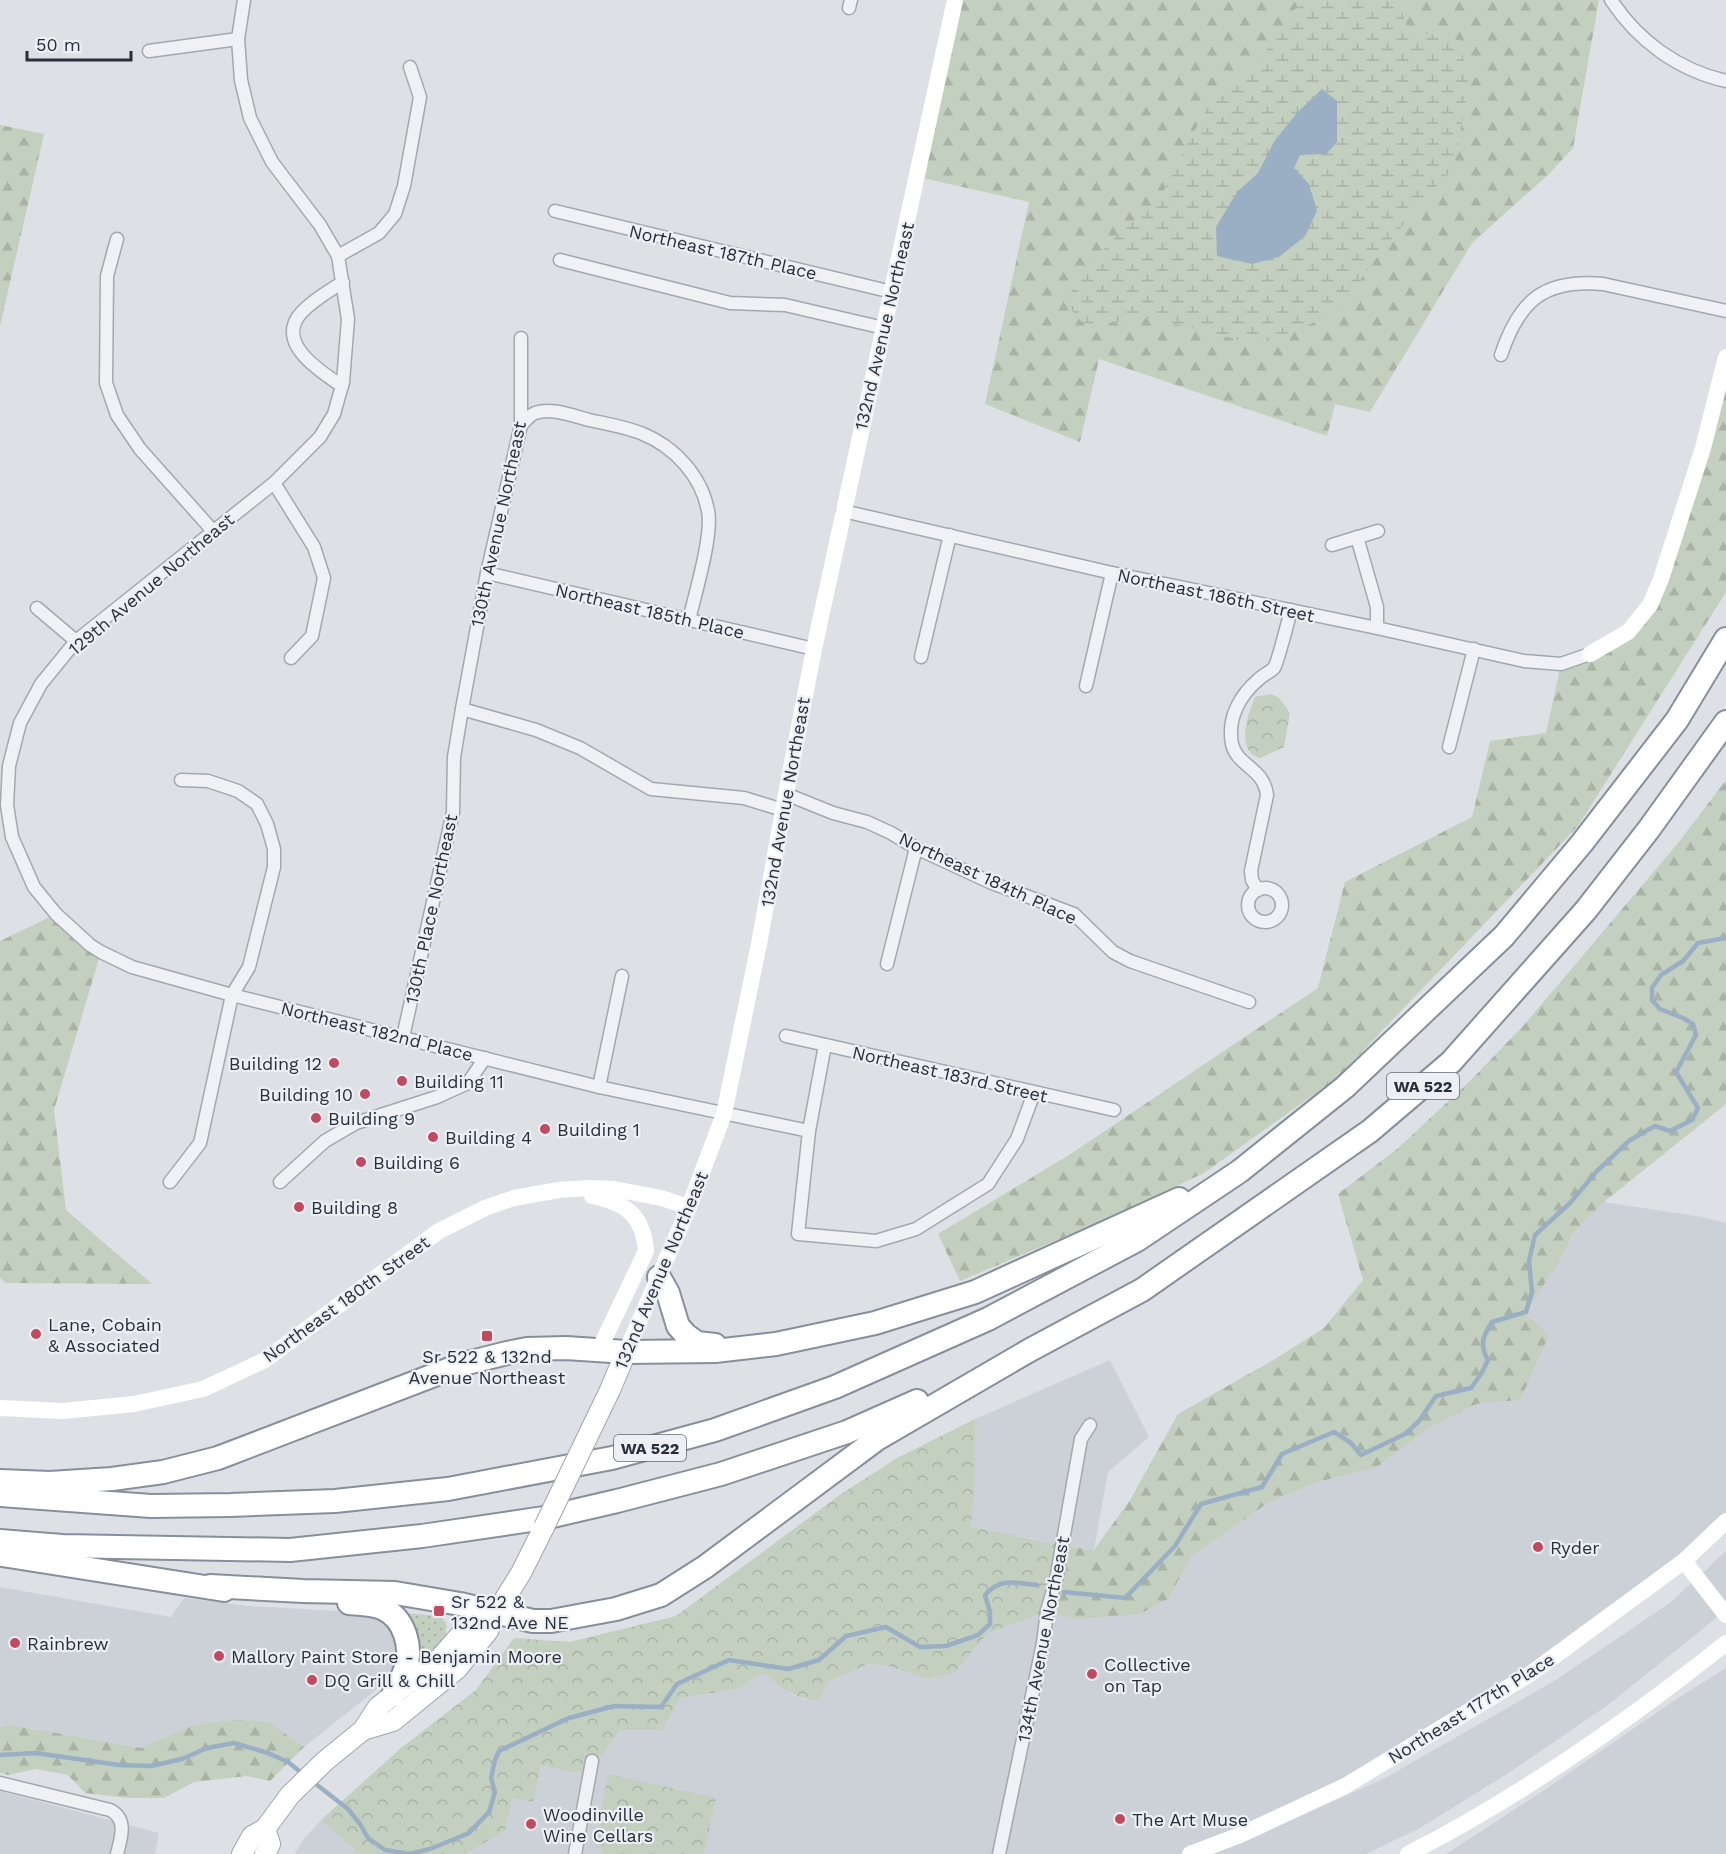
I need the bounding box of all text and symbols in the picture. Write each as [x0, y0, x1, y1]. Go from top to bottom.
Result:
scale bar [27, 24, 130, 62]
text: 50 m [36, 34, 81, 55]
street label: Northeast 187th Place [627, 220, 819, 284]
street label: 132nd Avenue Northeast [850, 220, 918, 432]
street label: 130th Avenue Northeast [466, 419, 530, 629]
street label: 129th Avenue Northeast [64, 508, 238, 659]
street label: Northeast 186th Street [1116, 564, 1317, 626]
street label: Northeast 185th Place [553, 579, 747, 643]
street label: 132nd Avenue Northeast [756, 695, 814, 909]
street label: 130th Place Northeast [401, 812, 462, 1006]
street label: Northeast 184th Place [896, 828, 1080, 928]
street label: Northeast 182nd Place [279, 997, 475, 1065]
street label: Northeast 183rd Street [850, 1041, 1050, 1107]
place label: Building 12 [229, 1053, 322, 1074]
marker: Building 12 [327, 1056, 341, 1070]
place label: Building 11 [414, 1071, 504, 1092]
road number: WA 522 [1387, 1073, 1459, 1099]
marker: Building 11 [395, 1074, 409, 1088]
place label: Building 10 [259, 1084, 353, 1105]
marker: Building 10 [358, 1087, 372, 1101]
place label: Building 9 [328, 1108, 415, 1129]
marker: Building 9 [309, 1111, 323, 1125]
place label: Building 1 [557, 1119, 640, 1140]
marker: Building 1 [538, 1122, 552, 1136]
place label: Building 4 [445, 1127, 532, 1148]
marker: Building 4 [426, 1130, 440, 1144]
place label: Building 6 [373, 1152, 460, 1173]
marker: Building 6 [354, 1155, 368, 1169]
street label: 132nd Avenue Northeast [610, 1168, 712, 1372]
place label: Building 8 [311, 1197, 398, 1218]
marker: Building 8 [292, 1200, 306, 1214]
street label: Northeast 180th Street [259, 1231, 434, 1367]
place label: Lane, Cobain & Associated [48, 1314, 162, 1356]
marker: Lane, Cobain & Associated [29, 1327, 43, 1341]
marker: Sr 522 & 132nd Avenue Northeast [480, 1329, 494, 1343]
place label: Sr 522 & 132nd Avenue Northeast [409, 1346, 566, 1388]
road number: WA 522 [614, 1435, 686, 1461]
street label: 134th Avenue Northeast [1013, 1534, 1073, 1744]
place label: Ryder [1550, 1537, 1600, 1558]
marker: Ryder [1531, 1540, 1545, 1554]
place label: Sr 522 & 132nd Ave NE [451, 1591, 569, 1633]
marker: Sr 522 & 132nd Ave NE [432, 1604, 446, 1618]
place label: Rainbrew [27, 1633, 109, 1654]
marker: Rainbrew [8, 1636, 22, 1650]
place label: Mallory Paint Store - Benjamin Moore [231, 1646, 562, 1667]
street label: Northeast 177th Place [1384, 1648, 1558, 1768]
marker: Mallory Paint Store - Benjamin Moore [212, 1649, 226, 1663]
place label: Collective on Tap [1104, 1654, 1191, 1696]
marker: Collective on Tap [1085, 1667, 1099, 1681]
place label: DQ Grill & Chill [324, 1670, 455, 1691]
marker: DQ Grill & Chill [305, 1673, 319, 1687]
place label: Woodinville Wine Cellars [543, 1804, 653, 1846]
place label: The Art Muse [1132, 1809, 1248, 1830]
marker: The Art Muse [1113, 1812, 1127, 1826]
marker: Woodinville Wine Cellars [524, 1817, 538, 1831]

